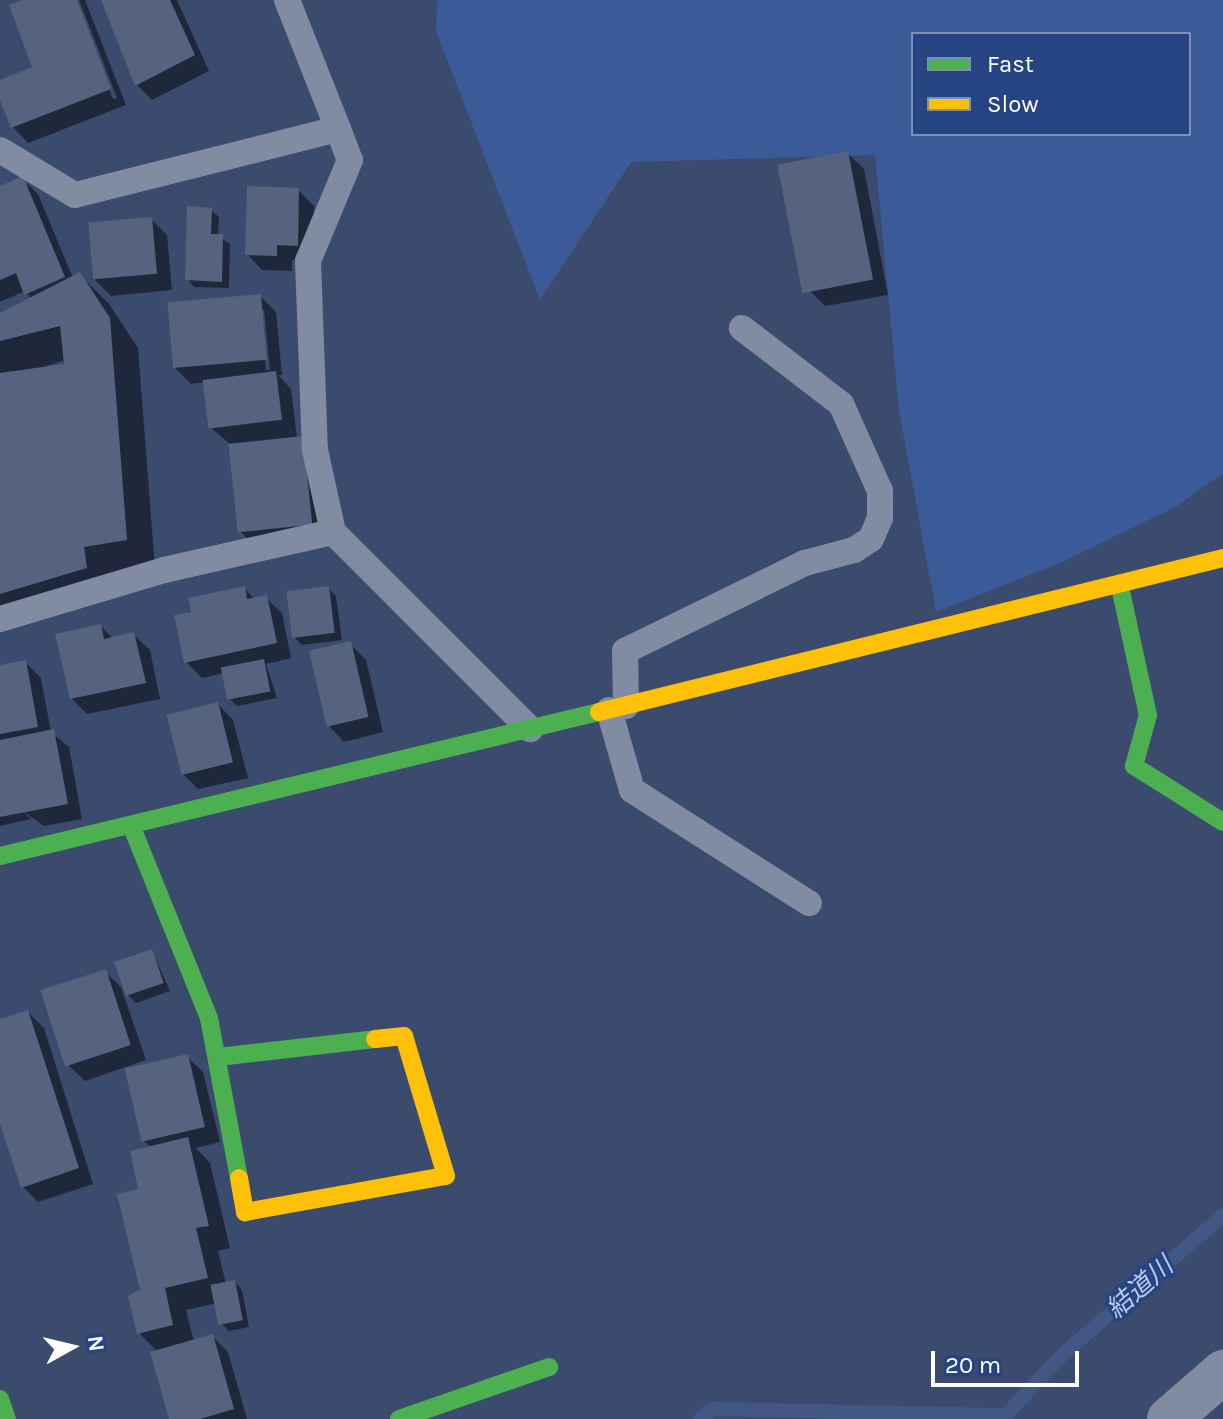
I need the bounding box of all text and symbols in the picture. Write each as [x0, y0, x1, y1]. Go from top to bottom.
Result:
legend [911, 32, 1191, 136]
text: Fast [987, 50, 1034, 78]
text: Slow [987, 90, 1039, 118]
water label: 結道川 [1100, 1251, 1180, 1325]
north arrow [32, 1307, 112, 1387]
text: N [82, 1334, 110, 1353]
scale bar [935, 1335, 1083, 1385]
text: 20 m [945, 1351, 1001, 1379]

